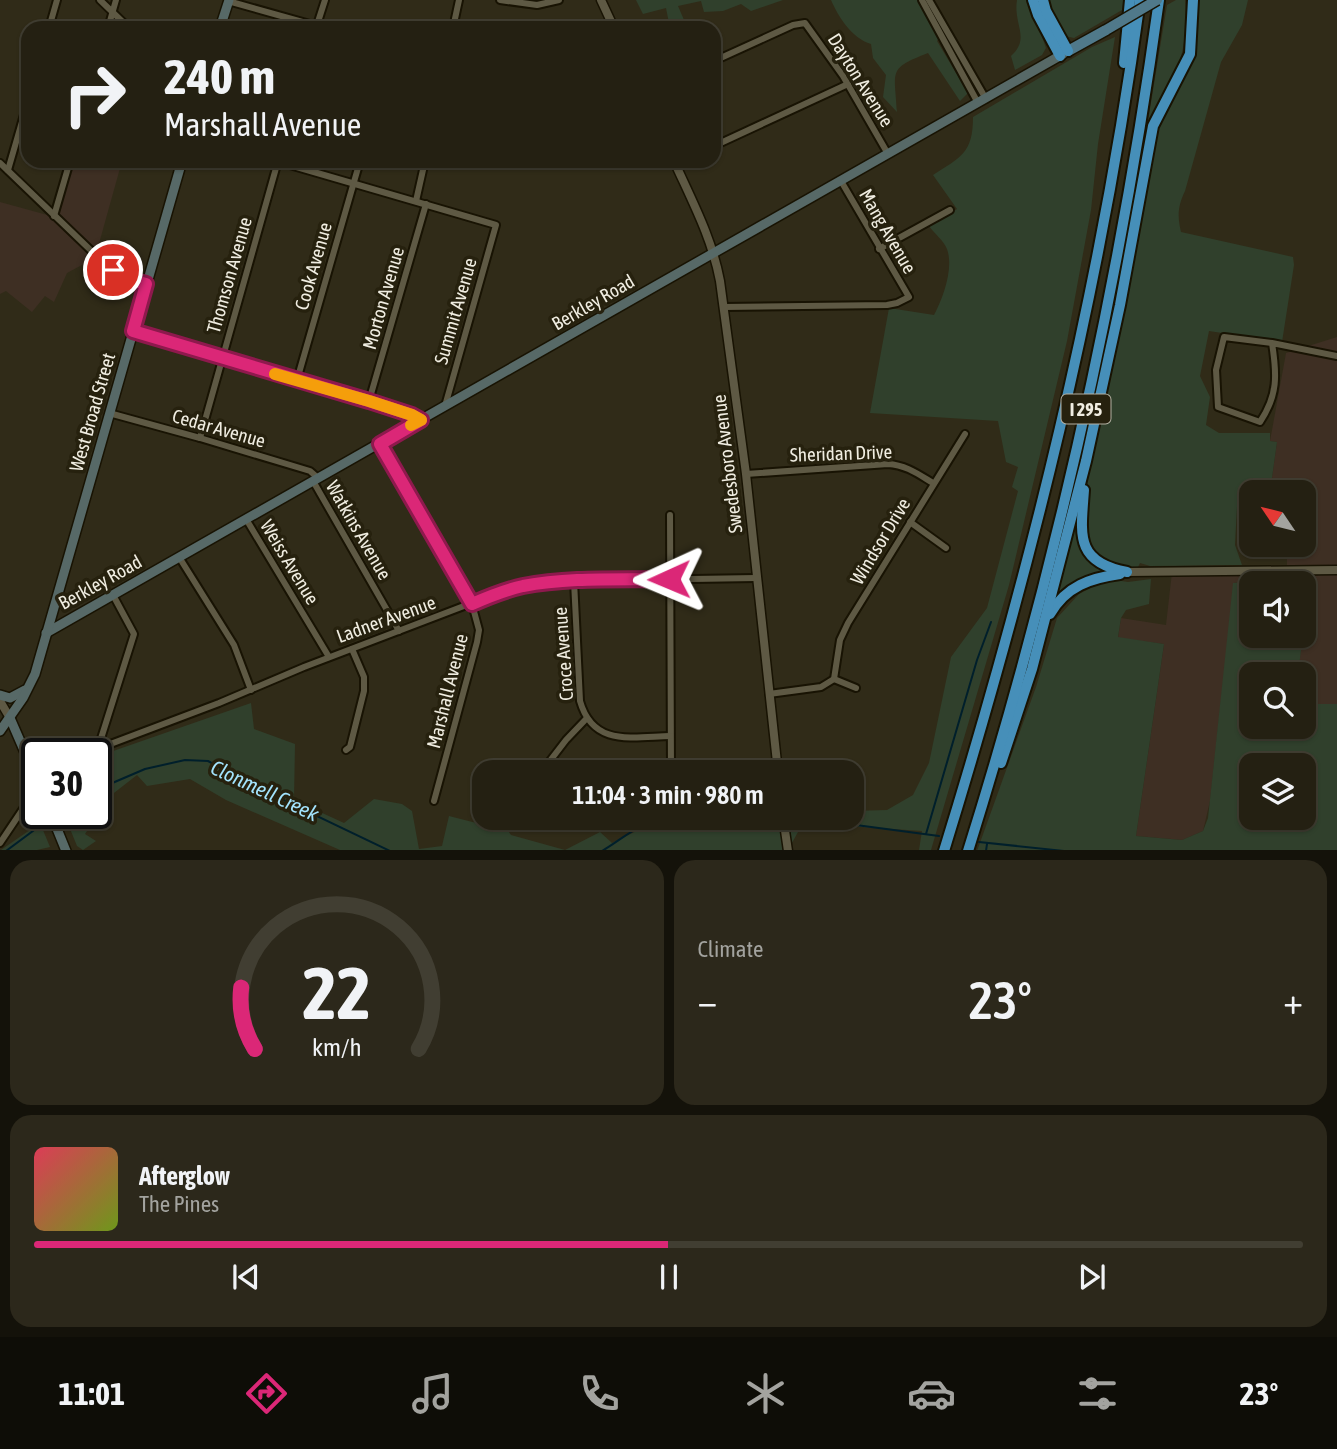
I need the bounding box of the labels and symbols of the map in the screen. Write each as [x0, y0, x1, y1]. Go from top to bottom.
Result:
street label: Dayton Avenue [824, 29, 898, 131]
street label: Mang Avenue [855, 185, 921, 277]
street label: Thomson Avenue [202, 214, 256, 336]
street label: Cook Avenue [290, 220, 336, 312]
pin [83, 240, 143, 300]
street label: Morton Avenue [358, 244, 408, 352]
street label: Summit Avenue [429, 255, 481, 367]
street label: Berkley Road [548, 270, 638, 334]
street label: West Broad Street [65, 350, 119, 474]
street label: Swedesboro Avenue [708, 393, 746, 535]
road number: I 295 [1062, 394, 1110, 424]
street label: Cedar Avenue [170, 404, 268, 452]
street label: Sheridan Drive [789, 440, 893, 466]
street label: Watkins Avenue [322, 477, 396, 583]
north arrow [1239, 480, 1316, 556]
street label: Windsor Drive [846, 494, 914, 588]
street label: Weiss Avenue [256, 516, 324, 608]
position arrow [632, 542, 706, 616]
street label: Berkley Road [55, 550, 145, 614]
street label: Ladner Avenue [333, 591, 439, 647]
street label: Croce Avenue [549, 606, 577, 702]
street label: Marshall Avenue [422, 631, 472, 751]
speed limit sign: 30 [21, 738, 112, 829]
water label: Clonmell Creek [207, 755, 323, 826]

